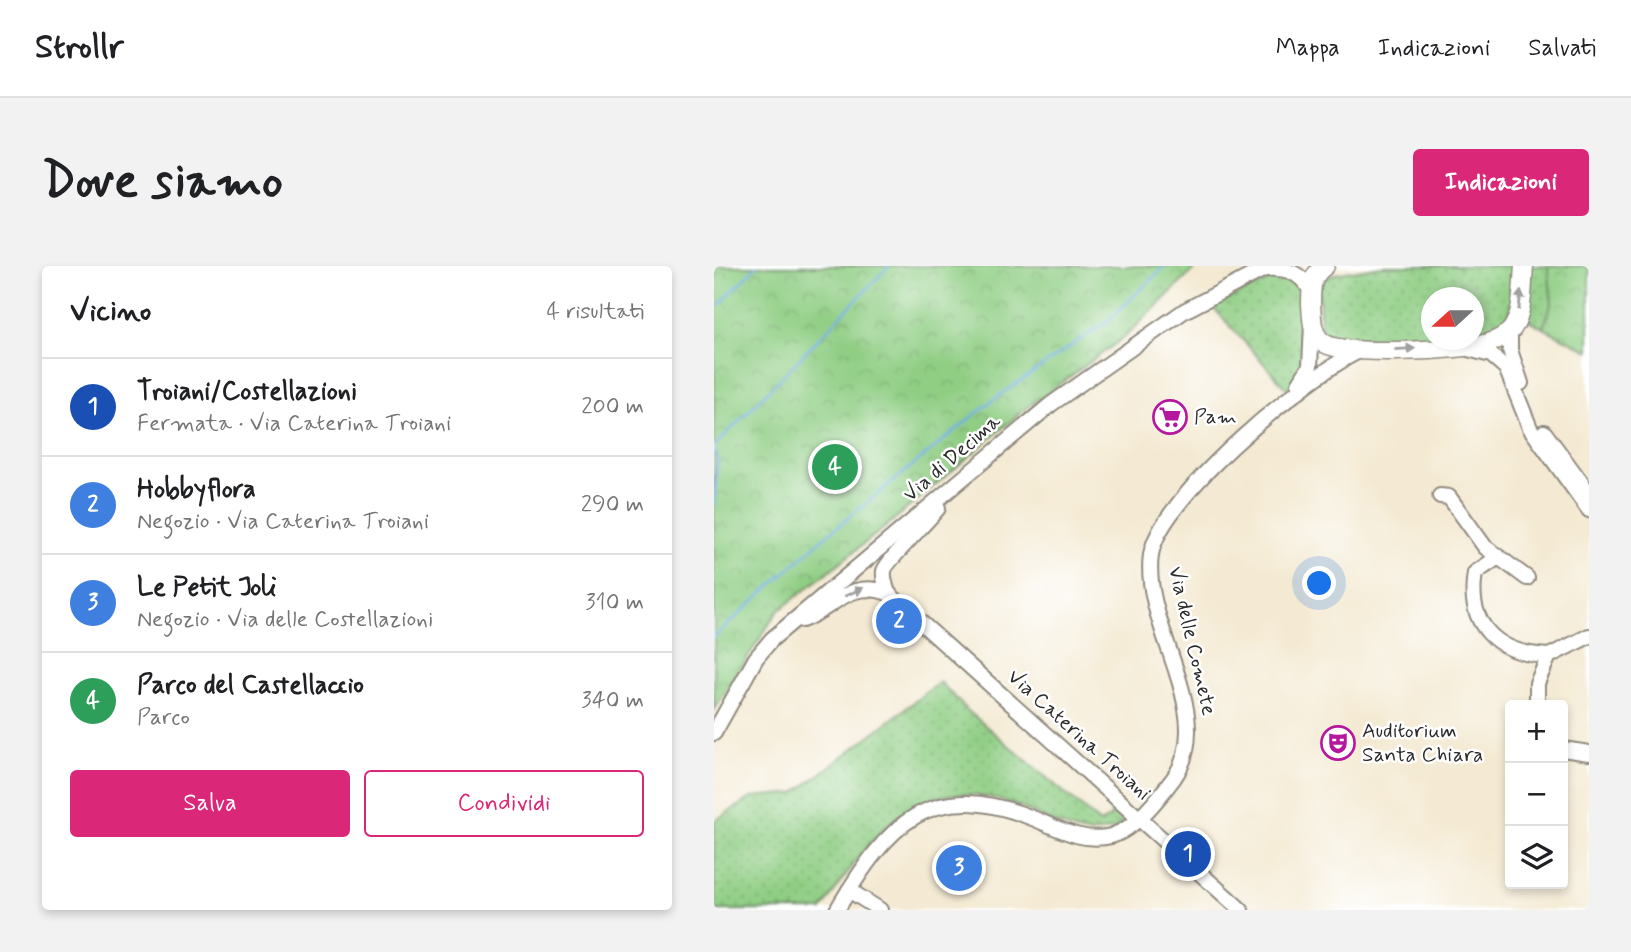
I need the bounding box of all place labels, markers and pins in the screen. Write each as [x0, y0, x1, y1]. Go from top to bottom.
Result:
supermarket icon: Pam [1151, 398, 1189, 436]
place label: Pam [1194, 403, 1237, 431]
pin: 4 [812, 441, 858, 493]
pin: 2 [876, 595, 922, 647]
place label: Auditorium Santa Chiara [1362, 717, 1483, 769]
theatre icon: Auditorium Santa Chiara [1319, 724, 1357, 762]
pin: 1 [1165, 828, 1211, 880]
pin: 3 [936, 842, 982, 894]

